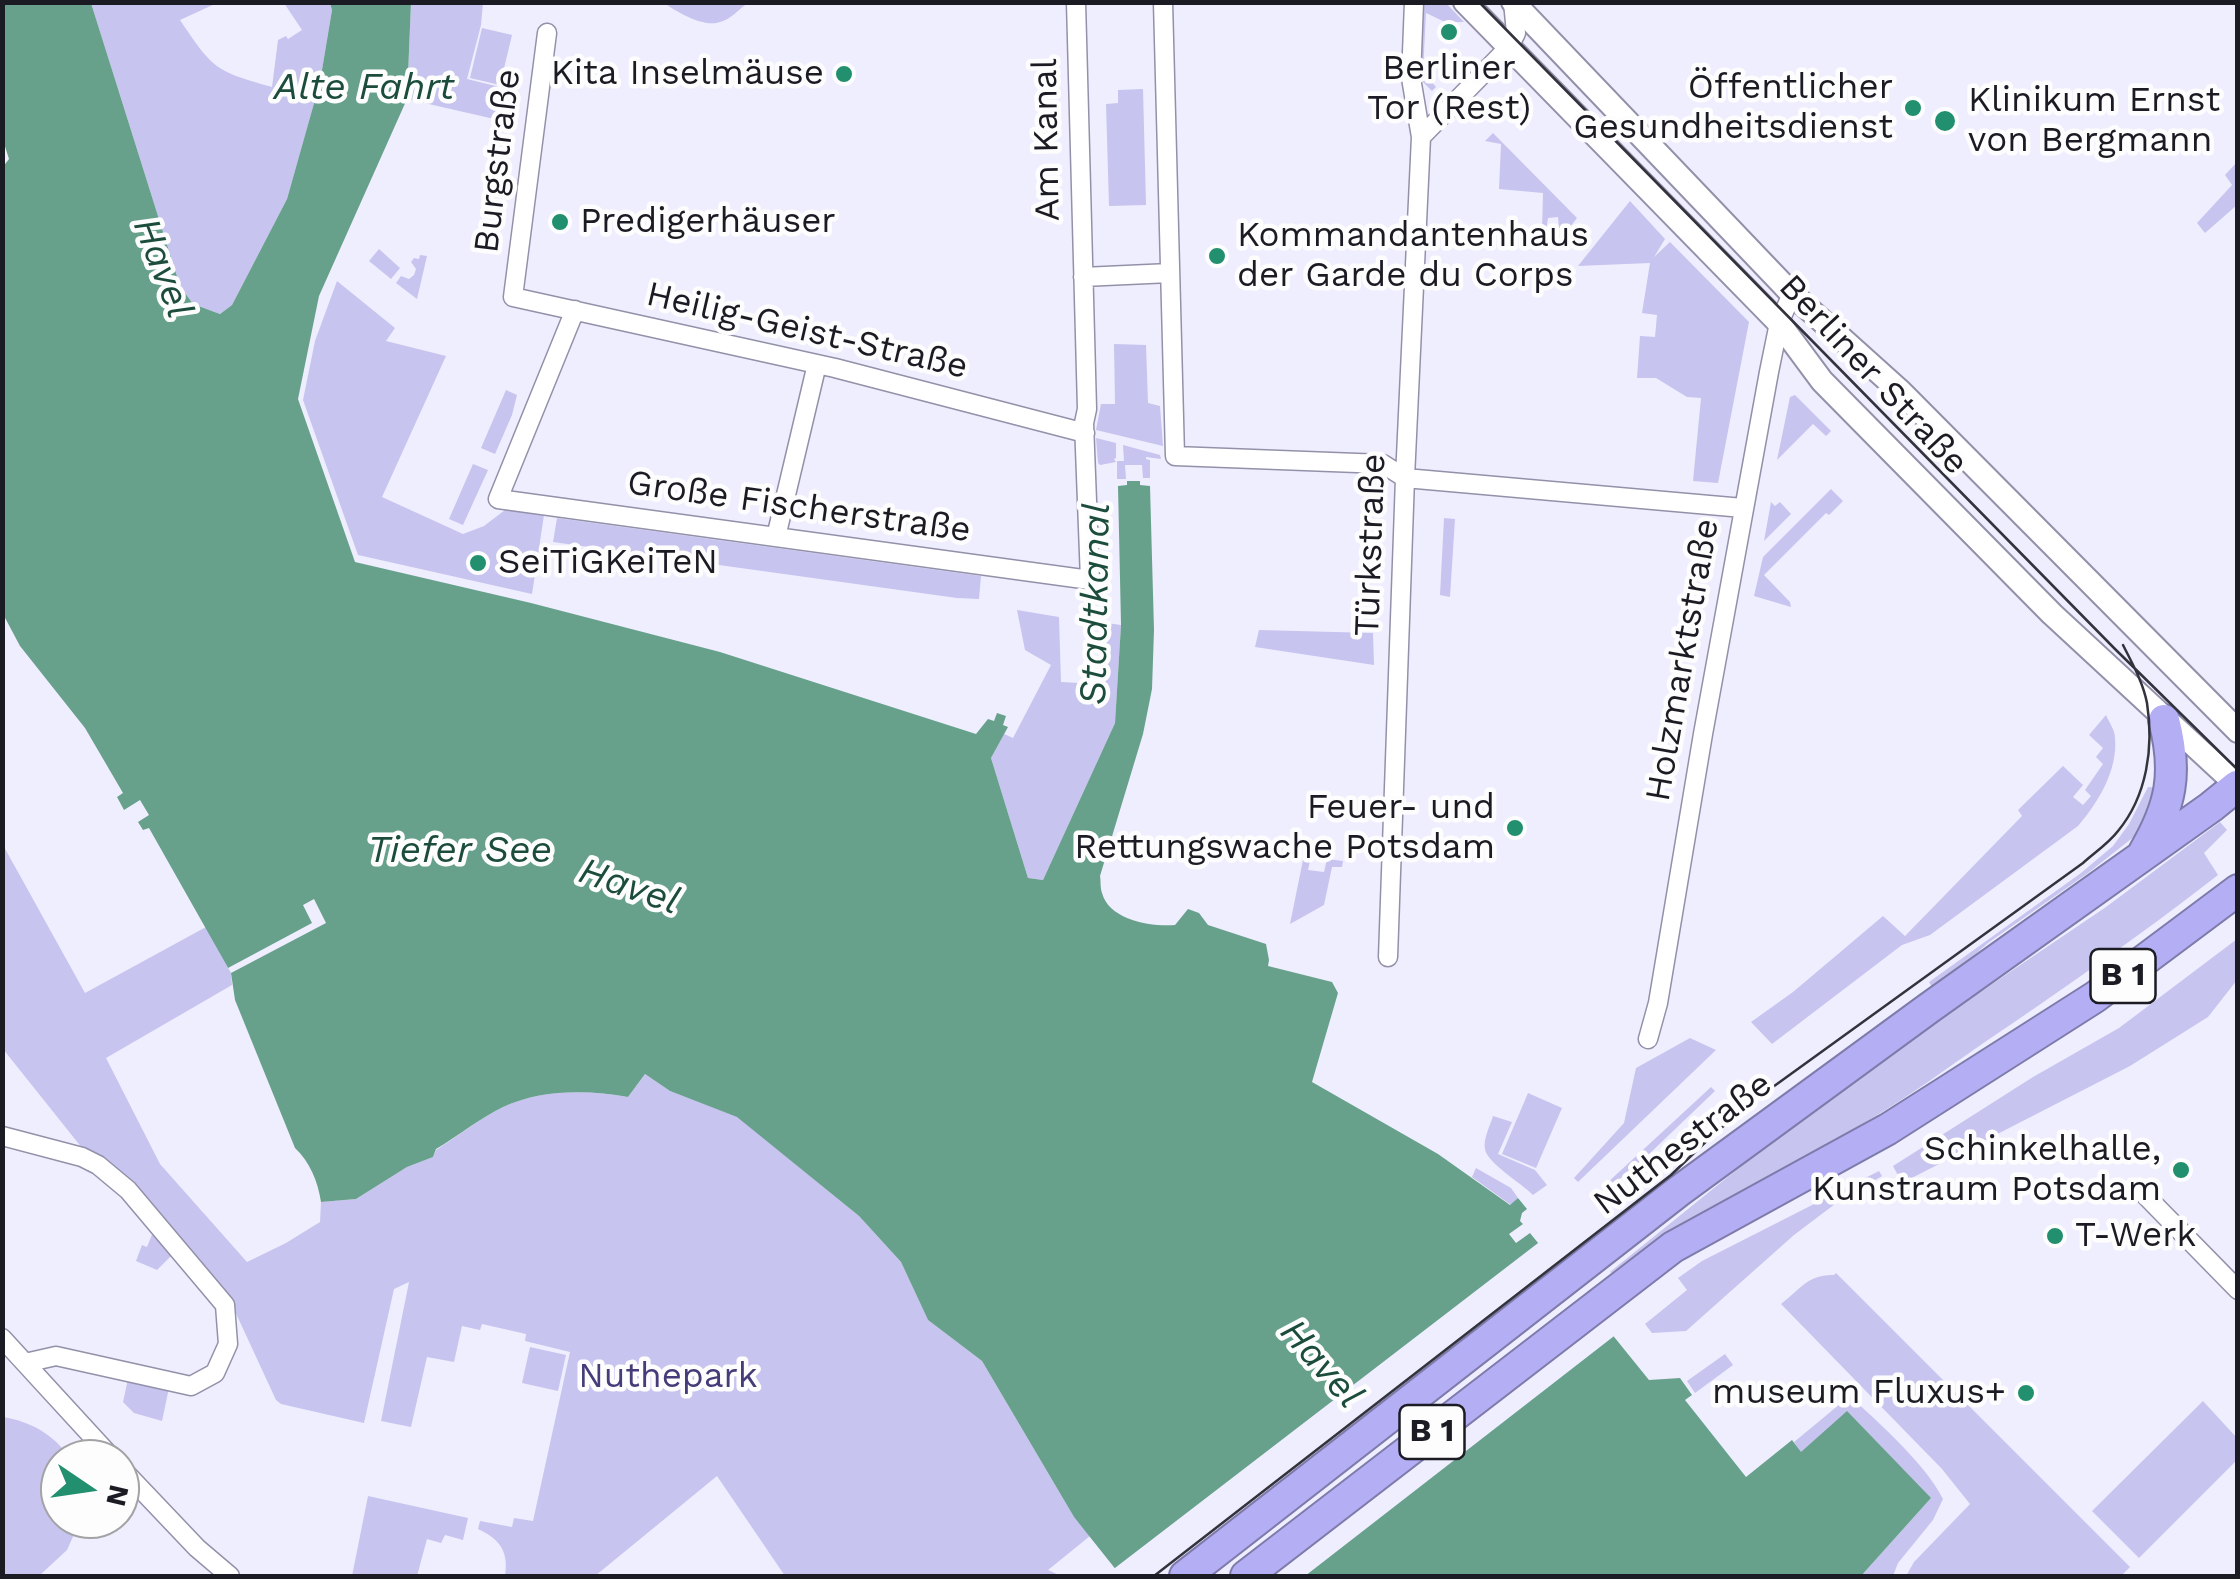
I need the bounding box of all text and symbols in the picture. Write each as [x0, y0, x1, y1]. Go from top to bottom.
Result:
marker: Berliner Tor (Rest) [1438, 21, 1460, 43]
place label: Berliner Tor (Rest) [1367, 48, 1531, 130]
place label: Kita Inselmäuse [551, 53, 824, 95]
street label: Am Kanal [1025, 58, 1069, 222]
marker: Kita Inselmäuse [833, 63, 855, 85]
water label: Alte Fahrt [274, 65, 454, 111]
street label: Burgstraße [466, 67, 530, 255]
place label: Öffentlicher Gesundheitsdienst [1573, 67, 1893, 149]
place label: Klinikum Ernst von Bergmann [1968, 80, 2220, 162]
marker: Öffentlicher Gesundheitsdienst [1902, 97, 1924, 119]
marker: Klinikum Ernst von Bergmann [1932, 108, 1958, 134]
place label: Predigerhäuser [580, 201, 836, 243]
marker: Predigerhäuser [549, 211, 571, 233]
water label: Havel [122, 212, 202, 324]
place label: Kommandantenhaus der Garde du Corps [1237, 215, 1589, 297]
marker: Kommandantenhaus der Garde du Corps [1206, 245, 1228, 267]
street label: Berliner Straße [1770, 266, 1976, 484]
street label: Heilig-Geist-Straße [642, 274, 972, 388]
street label: Türkstraße [1347, 453, 1395, 637]
street label: Große Fischerstraße [625, 462, 973, 552]
water label: Stadtkanal [1071, 502, 1121, 706]
street label: Holzmarktstraße [1637, 515, 1729, 805]
place label: SeiTiGKeiTeN [498, 542, 718, 584]
marker: SeiTiGKeiTeN [467, 552, 489, 574]
place label: Feuer- und Rettungswache Potsdam [1074, 787, 1495, 869]
marker: Feuer- und Rettungswache Potsdam [1504, 817, 1526, 839]
water label: Tiefer See [368, 828, 552, 874]
water label: Havel [573, 849, 685, 925]
road number: B 1 [2090, 949, 2156, 1003]
street label: Nuthestraße [1586, 1063, 1780, 1225]
place label: Schinkelhalle, Kunstraum Potsdam [1812, 1129, 2161, 1211]
marker: Schinkelhalle, Kunstraum Potsdam [2170, 1159, 2192, 1181]
place label: T-Werk [2075, 1215, 2196, 1257]
marker: T-Werk [2044, 1225, 2066, 1247]
water label: Havel [1270, 1310, 1372, 1418]
park label: Nuthepark [578, 1356, 758, 1398]
place label: museum Fluxus+ [1712, 1372, 2006, 1414]
marker: museum Fluxus+ [2015, 1382, 2037, 1404]
road number: B 1 [1400, 1405, 1464, 1459]
north arrow [40, 1439, 140, 1539]
text: N [99, 1482, 136, 1509]

